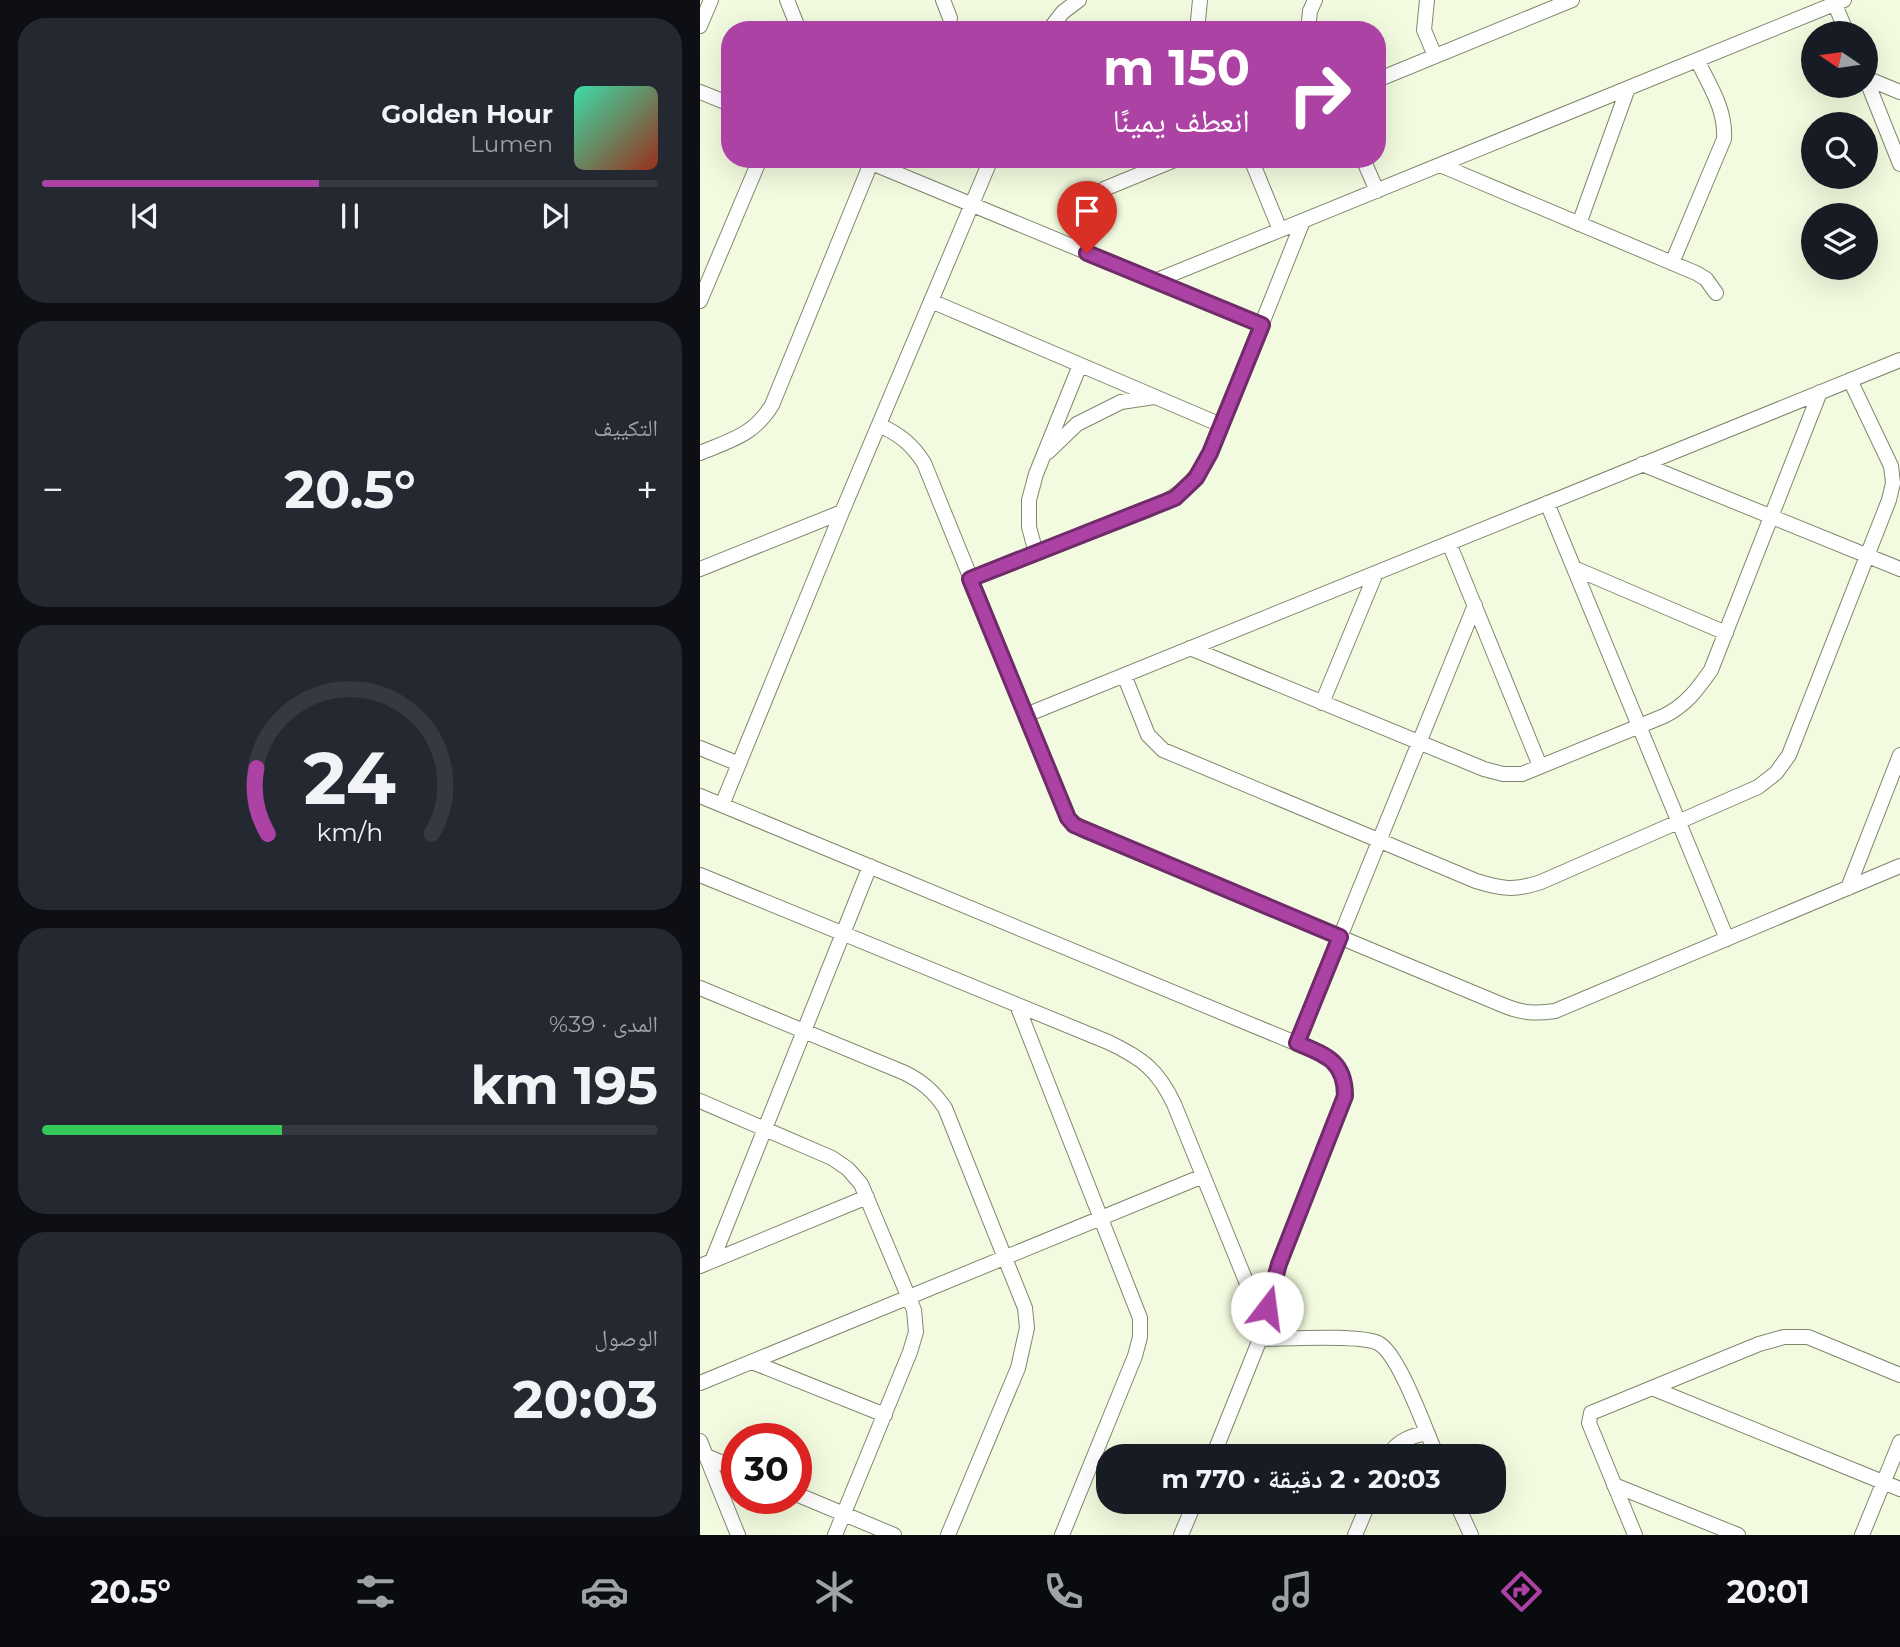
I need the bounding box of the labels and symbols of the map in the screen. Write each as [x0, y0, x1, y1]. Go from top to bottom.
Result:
north arrow [1801, 21, 1878, 98]
pin [1057, 181, 1117, 253]
position arrow [1230, 1271, 1304, 1345]
speed limit sign: 30 [721, 1423, 812, 1514]

